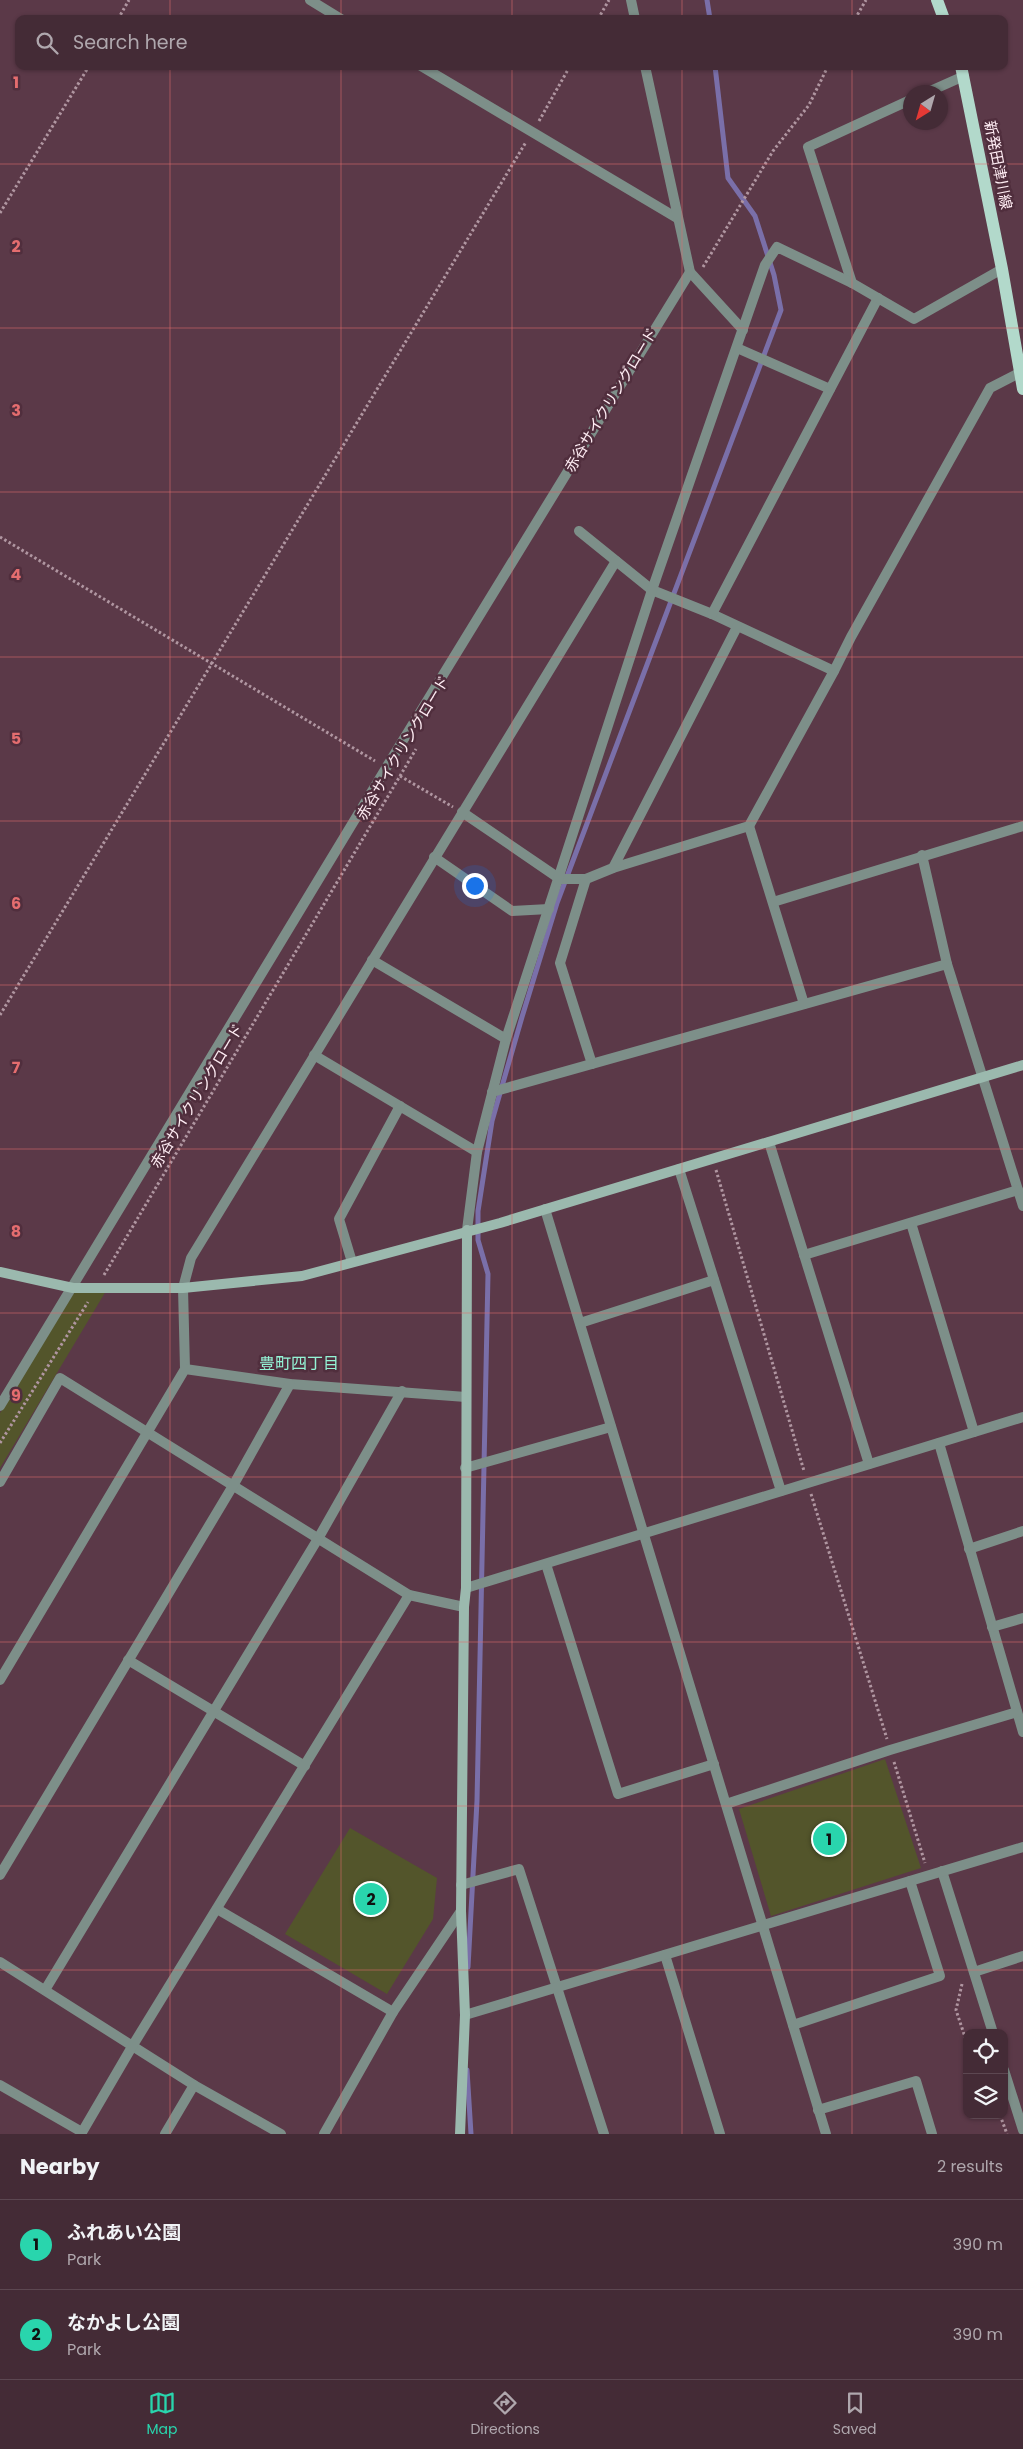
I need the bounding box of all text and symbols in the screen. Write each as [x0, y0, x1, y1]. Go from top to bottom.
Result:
search box [15, 15, 1008, 70]
icon: search [33, 29, 61, 57]
text: Search here [73, 29, 187, 56]
text: 1 [13, 71, 19, 94]
north arrow [903, 85, 948, 130]
street label: 新発田津川線 [980, 119, 1017, 211]
text: 2 [11, 235, 21, 258]
street label: 赤谷サイクリングロード [559, 324, 662, 476]
text: 3 [11, 399, 21, 422]
text: 4 [11, 563, 22, 586]
street label: 赤谷サイクリングロード [351, 672, 454, 824]
text: 5 [11, 727, 21, 750]
your location [462, 873, 488, 899]
text: 6 [11, 892, 21, 915]
street label: 赤谷サイクリングロード [145, 1020, 248, 1172]
text: 7 [12, 1056, 21, 1079]
text: 8 [11, 1220, 21, 1243]
district label: 豊町四丁目 [259, 1352, 339, 1375]
text: 9 [11, 1384, 21, 1407]
pin: 1 [813, 1820, 845, 1858]
pin: 2 [355, 1880, 387, 1918]
map controls [963, 2029, 1008, 2119]
button: locate [963, 2029, 1008, 2074]
button: layers [963, 2074, 1008, 2119]
text: Nearby [20, 2152, 100, 2181]
text: 2 results [937, 2155, 1003, 2178]
text: ふれあい公園 [67, 2219, 181, 2246]
text: 1 [33, 2233, 39, 2256]
text: 390 m [953, 2233, 1003, 2256]
text: Park [67, 2248, 101, 2271]
text: なかよし公園 [67, 2309, 180, 2336]
text: 2 [31, 2323, 41, 2346]
text: 390 m [953, 2323, 1003, 2346]
text: Park [67, 2338, 101, 2361]
tab: Map [146, 2389, 177, 2440]
tab: Directions [470, 2389, 540, 2440]
tab: Saved [833, 2389, 877, 2440]

